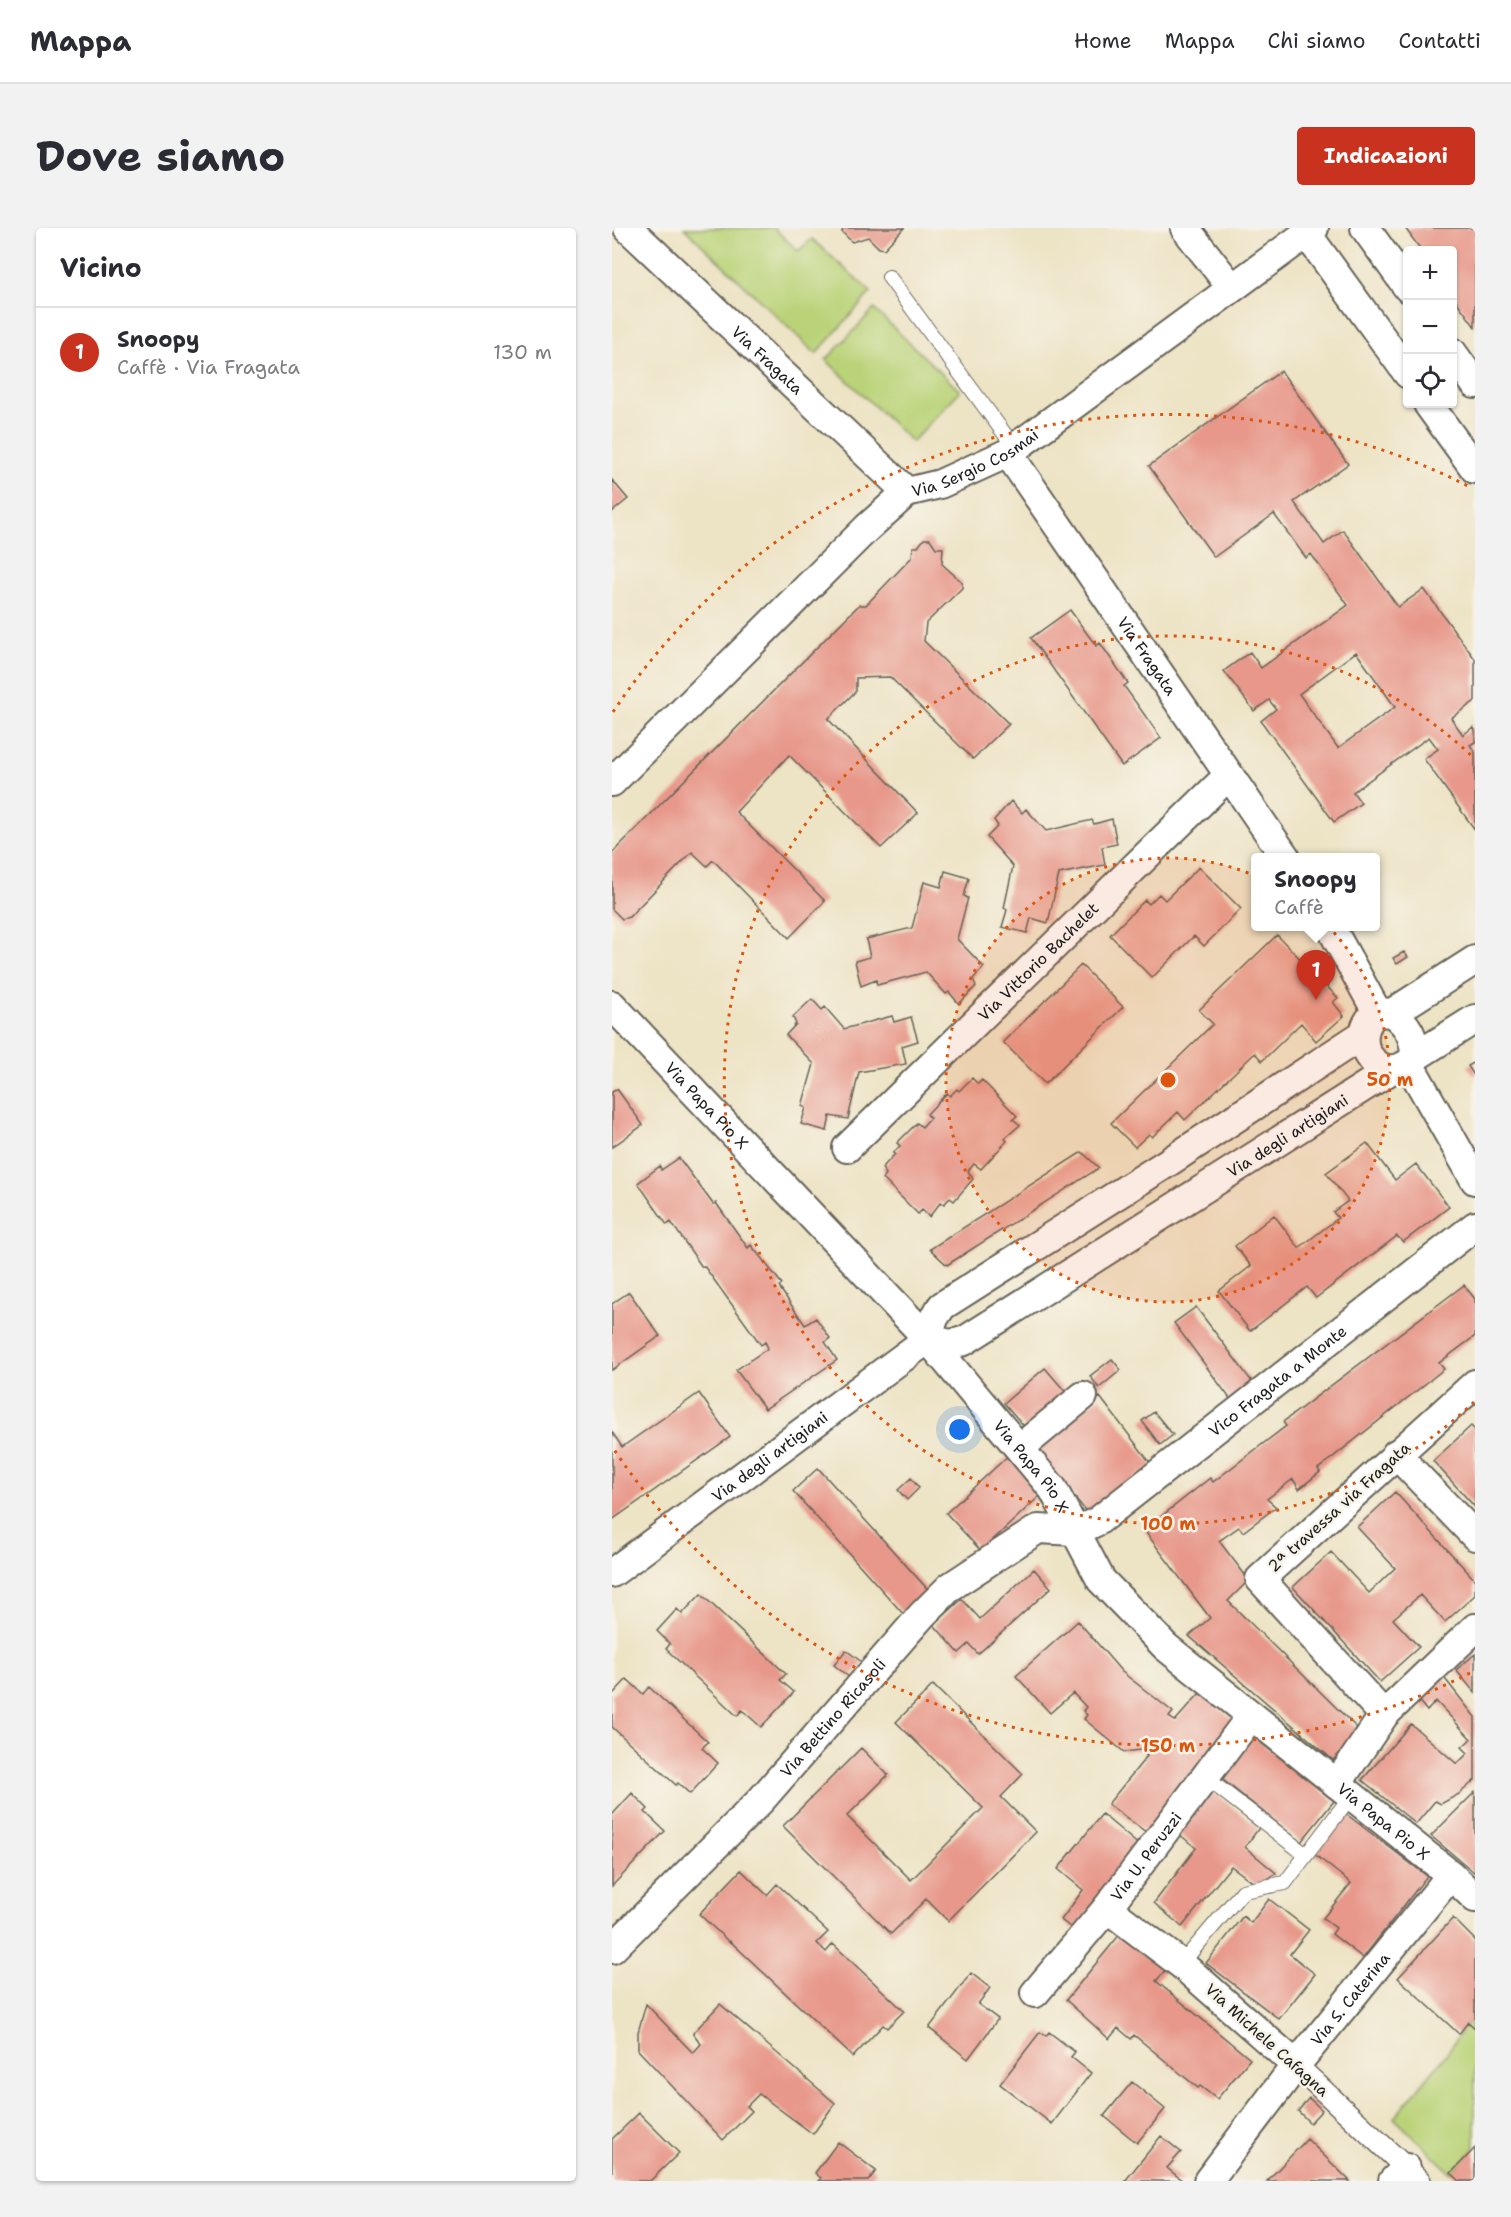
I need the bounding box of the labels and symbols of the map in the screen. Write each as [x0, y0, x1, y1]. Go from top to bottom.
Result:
street label: Via Fragata [727, 321, 808, 399]
street label: Via Sergio Cosmai [909, 424, 1042, 501]
street label: Via Fragata [1113, 612, 1182, 699]
street label: Via Vittorio Bachelet [973, 898, 1103, 1025]
pin: 1 [1296, 950, 1336, 1000]
street label: Via Papa Pio X [661, 1057, 753, 1153]
text: 50 m [1367, 1068, 1414, 1092]
centre of rings [1158, 1070, 1178, 1090]
street label: Via degli artigiani [1223, 1089, 1352, 1182]
street label: Vico Fragata a Monte [1204, 1320, 1351, 1441]
street label: Via degli artigiani [707, 1406, 832, 1506]
your location [945, 1415, 974, 1444]
street label: Via Papa Pio X [989, 1415, 1074, 1516]
street label: 2ª travessa via Fragata [1263, 1437, 1415, 1577]
text: 100 m [1140, 1512, 1196, 1536]
street label: Via Bettino Ricasoli [775, 1654, 890, 1781]
text: 150 m [1141, 1734, 1196, 1758]
street label: Via Papa Pio X [1333, 1778, 1434, 1864]
street label: Via U. Peruzzi [1105, 1808, 1186, 1905]
street label: Via S. Caterina [1306, 1948, 1394, 2050]
street label: Via Michele Cafagna [1201, 1979, 1333, 2101]

